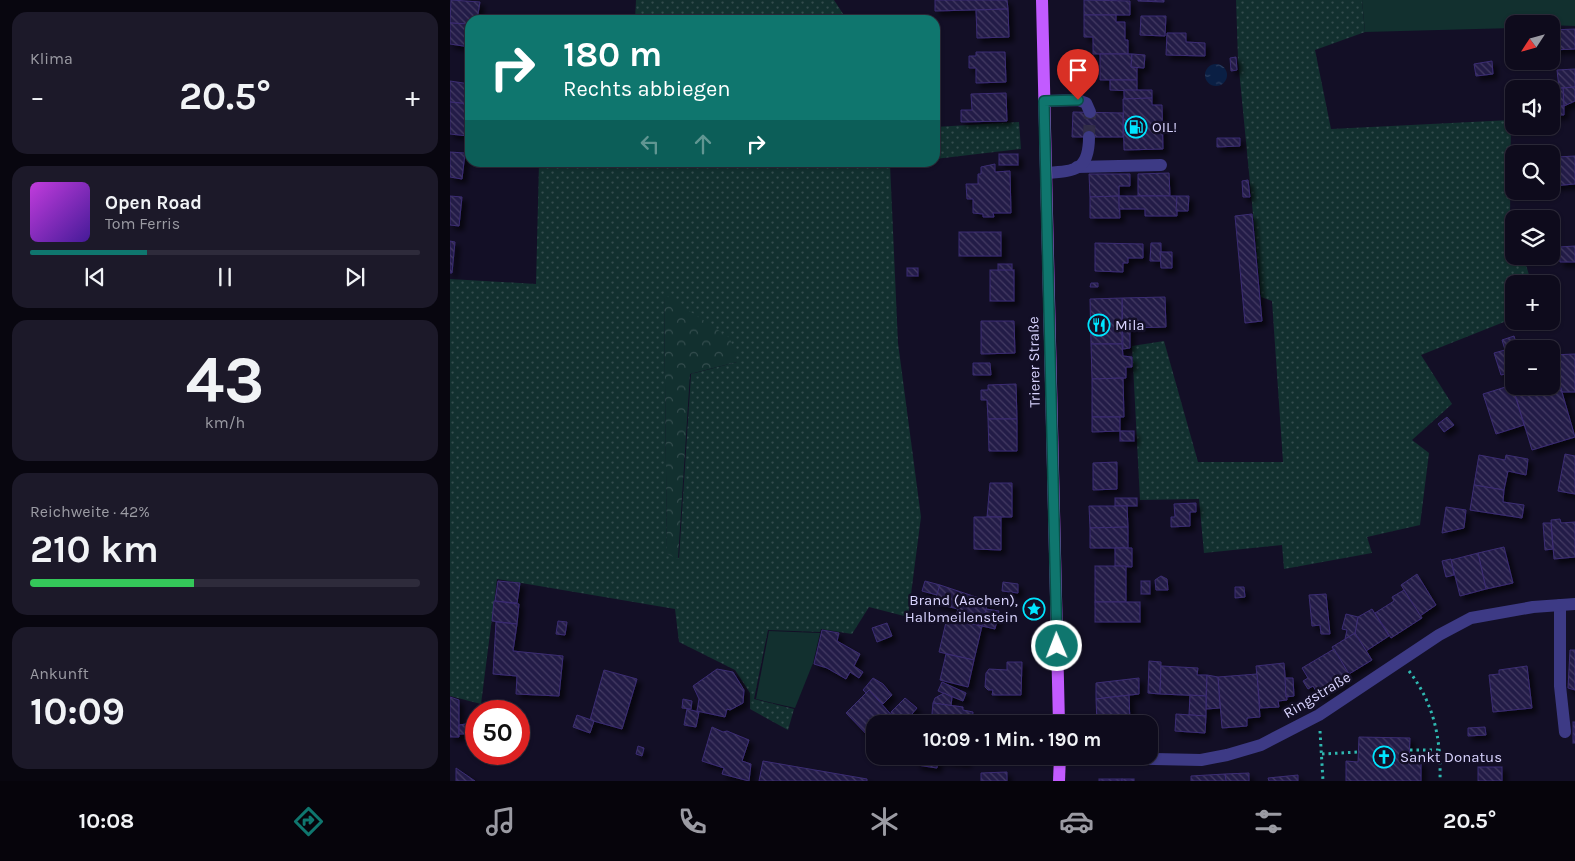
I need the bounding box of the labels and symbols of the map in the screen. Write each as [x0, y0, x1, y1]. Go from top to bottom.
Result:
north arrow [1505, 15, 1560, 70]
pin [1057, 49, 1099, 100]
fuel station icon: OIL! [1124, 115, 1148, 139]
place label: OIL! [1152, 118, 1177, 136]
restaurant icon: Mila [1087, 313, 1111, 337]
street label: Trierer Straße [1024, 316, 1044, 408]
place label: Mila [1115, 316, 1145, 334]
place label: Brand (Aachen), Halbmeilenstein [905, 591, 1018, 626]
place icon: Brand (Aachen), Halbmeilenstein [1022, 597, 1046, 621]
position arrow [1030, 619, 1082, 671]
street label: Ringstraße [1280, 668, 1354, 722]
speed limit sign: 50 [465, 700, 530, 765]
church icon: Sankt Donatus [1372, 745, 1396, 769]
place label: Sankt Donatus [1400, 748, 1502, 766]

